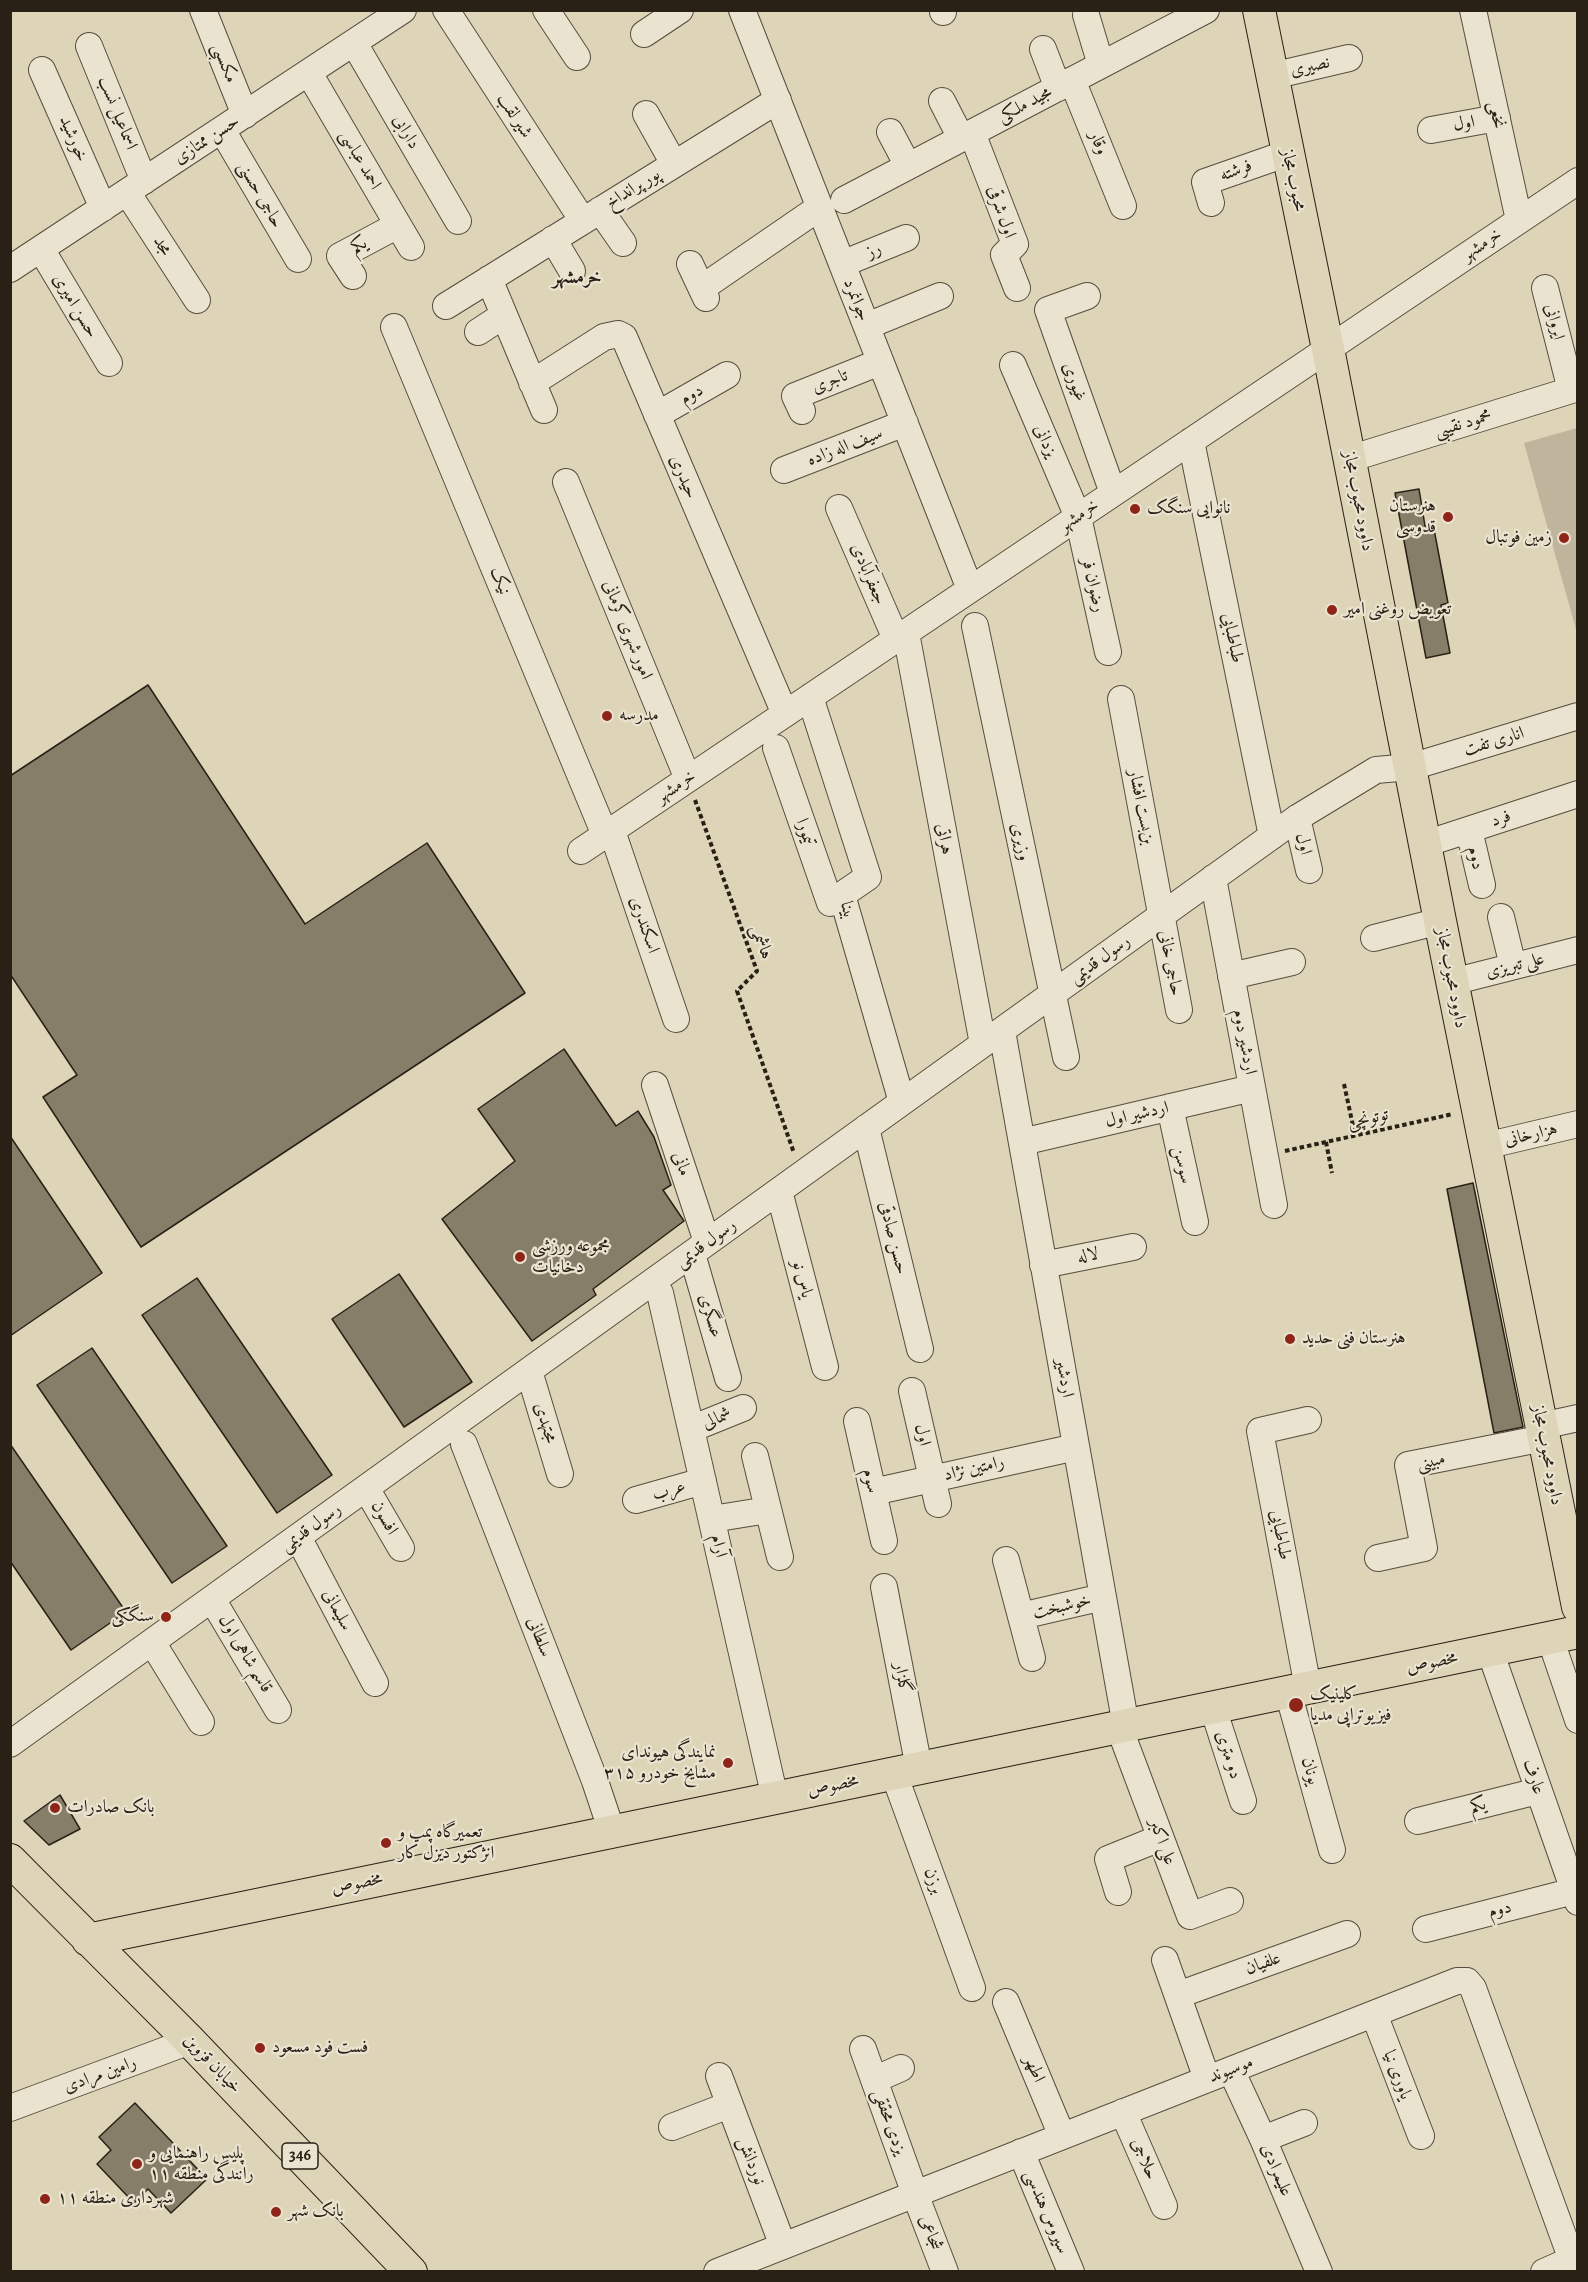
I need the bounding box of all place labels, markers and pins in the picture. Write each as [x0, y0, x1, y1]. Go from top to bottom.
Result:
place label: هنرستان قدوسی [1389, 496, 1436, 538]
place label: نانوایی سنگک [1147, 498, 1230, 520]
marker: نانوایی سنگک [1128, 502, 1142, 516]
marker: هنرستان قدوسی [1441, 510, 1455, 524]
place label: زمین فوتبال [1485, 527, 1552, 549]
marker: زمین فوتبال [1557, 531, 1571, 545]
place label: تعویض روغنی امیر [1344, 599, 1451, 621]
marker: تعویض روغنی امیر [1325, 603, 1339, 617]
place label: مدرسه [619, 705, 659, 727]
marker: مدرسه [600, 709, 614, 723]
place label: مجموعه ورزشی دخانیات [532, 1236, 610, 1278]
marker: مجموعه ورزشی دخانیات [513, 1250, 527, 1264]
place label: هنرستان فنی حدید [1302, 1328, 1406, 1350]
marker: هنرستان فنی حدید [1283, 1332, 1297, 1346]
place label: سنگکی [112, 1606, 154, 1628]
marker: سنگکی [159, 1610, 173, 1624]
place label: کلینیک فیزیوتراپی مدیا [1310, 1684, 1392, 1726]
marker: کلینیک فیزیوتراپی مدیا [1287, 1696, 1305, 1714]
place label: نمایندگی هیوندای ۳۱۵ مشایخ خودرو [604, 1742, 716, 1784]
marker: نمایندگی هیوندای ۳۱۵ مشایخ خودرو [721, 1756, 735, 1770]
place label: بانک صادرات [67, 1797, 154, 1819]
marker: بانک صادرات [48, 1801, 62, 1815]
place label: تعمیرگاه پمپ و انژکتور دیزل کار [398, 1822, 494, 1864]
marker: تعمیرگاه پمپ و انژکتور دیزل کار [379, 1836, 393, 1850]
place label: فست فود مسعود [272, 2037, 368, 2059]
marker: فست فود مسعود [253, 2041, 267, 2055]
place label: پلیس راهنمایی و رانندگی منطقه ۱۱ [149, 2143, 254, 2186]
marker: پلیس راهنمایی و رانندگی منطقه ۱۱ [130, 2157, 144, 2171]
place label: شهرداری منطقه ۱۱ [57, 2188, 174, 2210]
marker: شهرداری منطقه ۱۱ [38, 2192, 52, 2206]
place label: بانک شهر [288, 2201, 344, 2223]
marker: بانک شهر [269, 2205, 283, 2219]

